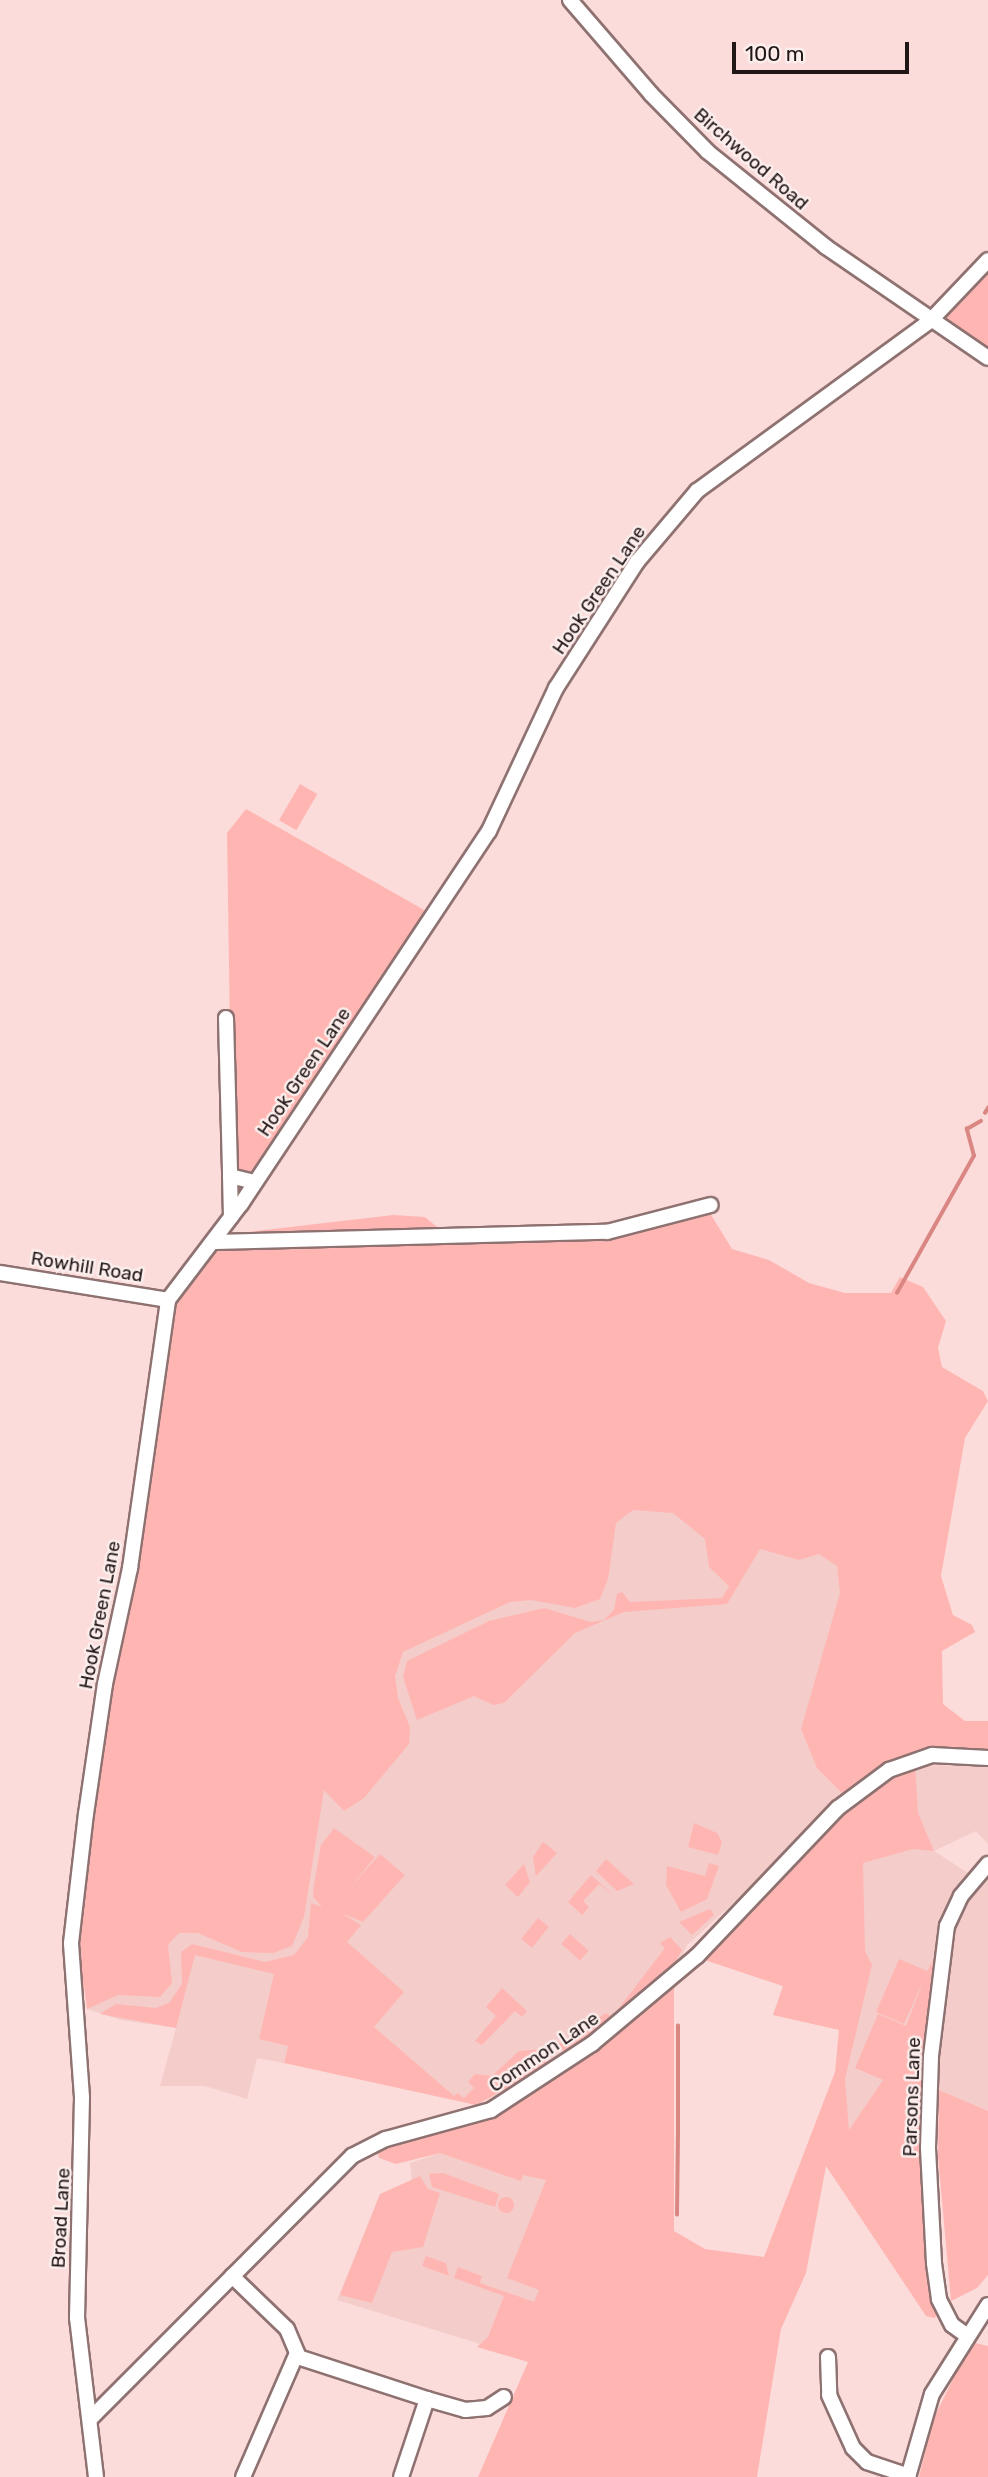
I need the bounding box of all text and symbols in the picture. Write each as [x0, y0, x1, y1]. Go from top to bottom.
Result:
scale bar [736, 28, 913, 72]
text: 100 m [745, 41, 804, 66]
street label: Birchwood Road [689, 103, 813, 215]
street label: Hook Green Lane [547, 521, 651, 659]
street label: Hook Green Lane [252, 1003, 356, 1141]
street label: Rowhill Road [29, 1247, 145, 1287]
street label: Hook Green Lane [74, 1539, 126, 1691]
street label: Common Lane [485, 2007, 603, 2097]
street label: Parsons Lane [899, 2037, 925, 2157]
street label: Broad Lane [47, 2167, 75, 2269]

